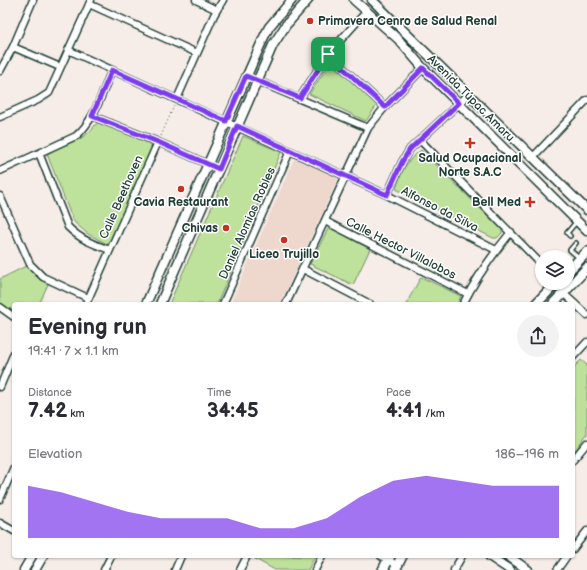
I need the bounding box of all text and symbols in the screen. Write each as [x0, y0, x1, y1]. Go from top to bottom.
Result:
place label: Primavera Cenro de Salud Renal [318, 14, 497, 29]
marker: Primavera Cenro de Salud Renal [305, 16, 315, 26]
pin [311, 37, 345, 71]
icon: arrive [317, 43, 339, 65]
street label: Avenida Túpac Amaru [424, 52, 517, 145]
marker: Salud Ocupacional Norte S.A.C [464, 137, 476, 149]
place label: Salud Ocupacional Norte S.A.C [419, 151, 521, 180]
street label: Calle Beethoven [96, 153, 147, 241]
street label: Daniel Alomias Robles [216, 165, 279, 282]
marker: Cavia Restaurant [176, 184, 186, 194]
street label: Alfonso da Silva [399, 184, 481, 235]
place label: Cavia Restaurant [134, 195, 228, 210]
place label: Bell Med [472, 195, 521, 210]
marker: Bell Med [524, 196, 536, 208]
street label: Calle Hector Villalobos [343, 214, 458, 283]
place label: Chivas [182, 221, 218, 236]
marker: Chivas [221, 223, 231, 233]
marker: Liceo Trujillo [279, 235, 289, 245]
place label: Liceo Trujillo [249, 247, 319, 262]
map controls [535, 250, 575, 290]
button: layers [535, 250, 575, 290]
text: Evening run [28, 314, 147, 341]
button: share [517, 315, 559, 357]
text: 19:41 · 7 × 1.1 km [28, 343, 119, 359]
text: Distance [28, 386, 72, 399]
text: Time [207, 386, 231, 399]
text: Pace [386, 386, 411, 399]
text: 7.42 [28, 399, 67, 423]
text: 34:45 [207, 399, 259, 423]
text: 4:41 [386, 399, 422, 423]
text: km [67, 407, 85, 420]
text: /km [422, 407, 445, 420]
text: Elevation [28, 446, 82, 462]
text: 186–196 m [495, 446, 559, 462]

